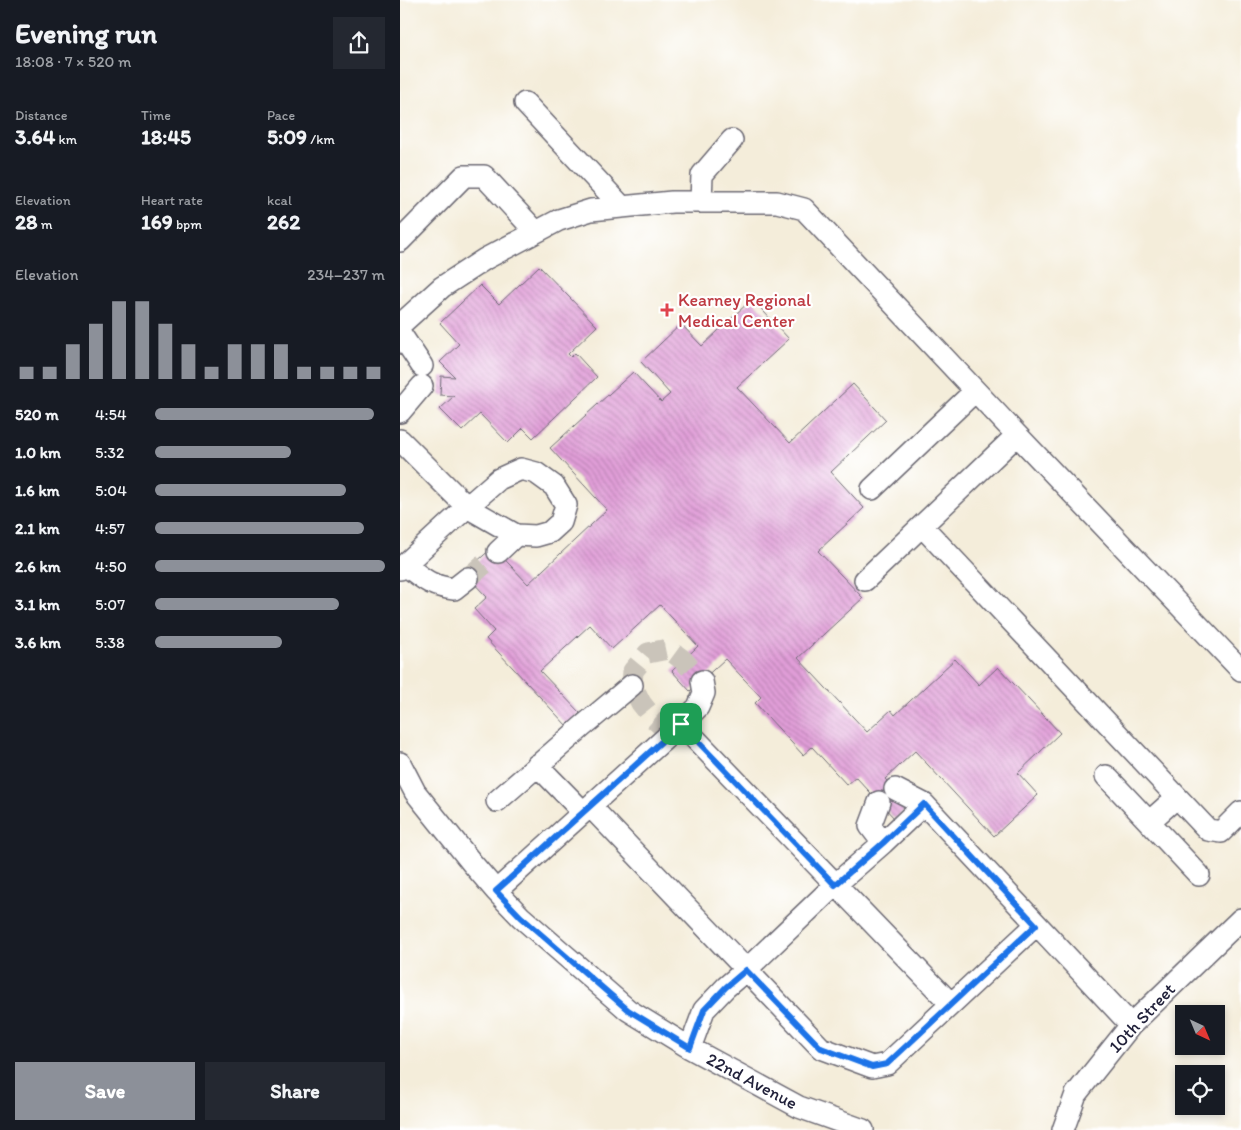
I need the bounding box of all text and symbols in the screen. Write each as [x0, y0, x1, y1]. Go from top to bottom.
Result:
text: Evening run [15, 16, 157, 50]
button: share [333, 17, 385, 69]
text: 18:08 · 7 × 520 m [15, 52, 131, 71]
text: Distance [15, 107, 67, 124]
text: Time [141, 107, 171, 124]
text: Pace [267, 107, 295, 124]
text: 3.64 [15, 124, 55, 149]
text: 18:45 [141, 124, 191, 149]
text: 5:09 [267, 124, 307, 149]
text: km [55, 131, 77, 148]
text: /km [307, 131, 335, 148]
text: Elevation [15, 192, 71, 209]
text: Heart rate [141, 192, 203, 209]
text: kcal [267, 192, 292, 209]
text: 28 [15, 209, 38, 234]
text: 169 [141, 209, 173, 234]
text: 262 [267, 209, 300, 234]
text: m [38, 216, 53, 233]
text: bpm [173, 216, 202, 233]
text: Elevation [15, 265, 79, 284]
text: 234–237 m [307, 265, 385, 284]
place label: Kearney Regional Medical Center [678, 289, 811, 332]
marker: Kearney Regional Medical Center [660, 303, 674, 317]
text: 520 m [15, 405, 59, 424]
text: 4:54 [95, 405, 127, 424]
text: 1.0 km [15, 443, 61, 462]
text: 5:32 [95, 443, 124, 462]
text: 1.6 km [15, 481, 60, 500]
text: 5:04 [95, 481, 127, 500]
text: 2.1 km [15, 519, 60, 538]
text: 4:57 [95, 519, 125, 538]
text: 2.6 km [15, 557, 61, 576]
text: 4:50 [95, 557, 127, 576]
text: 3.1 km [15, 595, 60, 614]
text: 5:07 [95, 595, 125, 614]
text: 3.6 km [15, 633, 61, 652]
text: 5:38 [95, 633, 125, 652]
pin [660, 703, 702, 745]
icon: arrive [667, 710, 695, 738]
street label: 10th Street [1104, 978, 1180, 1057]
north arrow [1175, 1005, 1225, 1055]
map controls [1175, 1005, 1225, 1115]
street label: 22nd Avenue [703, 1048, 801, 1114]
button: Save [15, 1062, 195, 1120]
button: Share [205, 1062, 385, 1120]
button: locate [1175, 1065, 1225, 1115]

